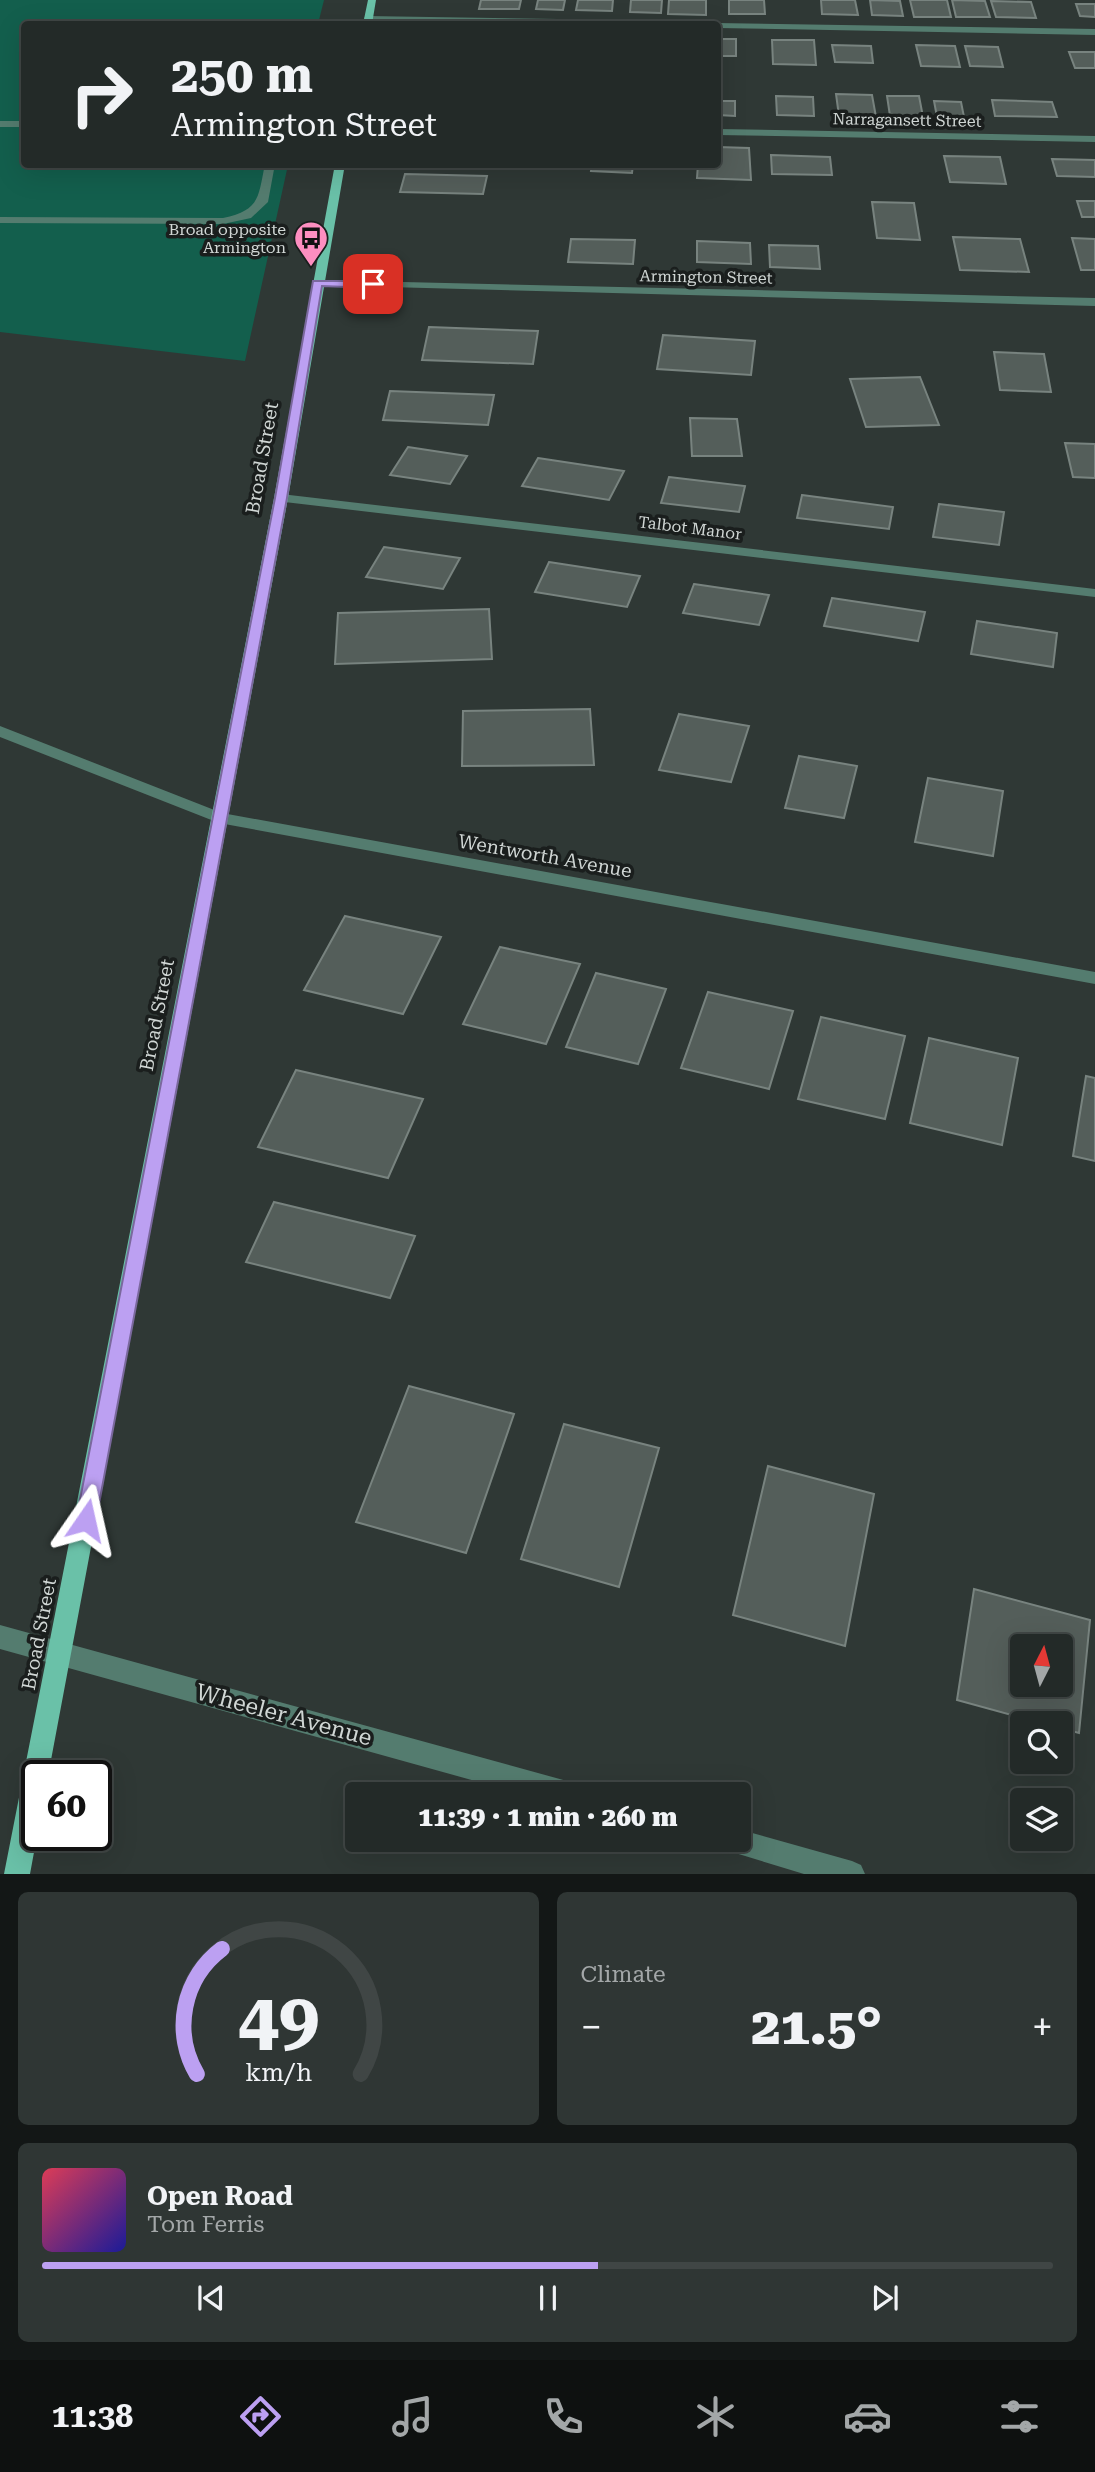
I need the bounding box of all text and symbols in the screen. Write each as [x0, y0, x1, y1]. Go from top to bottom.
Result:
text: 250 m [171, 47, 313, 104]
icon: right [56, 49, 147, 140]
text: Armington Street [171, 106, 437, 144]
street label: Narragansett Street [832, 109, 982, 131]
bus stop icon: Broad opposite Armington [292, 219, 330, 268]
place label: Broad opposite Armington [169, 220, 286, 257]
pin [343, 254, 403, 314]
icon: arrive [354, 265, 392, 303]
street label: Armington Street [639, 266, 773, 288]
street label: Broad Street [241, 400, 283, 516]
street label: Talbot Manor [637, 512, 743, 544]
street label: Wentworth Avenue [456, 829, 634, 883]
street label: Broad Street [135, 957, 179, 1073]
position arrow [49, 1483, 123, 1557]
street label: Broad Street [17, 1576, 61, 1692]
north arrow [1010, 1634, 1073, 1698]
map controls [1010, 1634, 1073, 1851]
street label: Wheeler Avenue [193, 1679, 375, 1751]
button: search [1010, 1711, 1073, 1774]
speed limit sign: 60 [21, 1760, 112, 1851]
button: layers [1010, 1788, 1073, 1851]
text: 11:39 · 1 min · 260 m [418, 1802, 678, 1832]
text: Climate [581, 1961, 666, 1988]
text: 49 [237, 1978, 319, 2063]
text: 21.5° [751, 1996, 882, 2057]
text: − [581, 2005, 602, 2049]
text: + [1032, 2005, 1053, 2049]
text: km/h [245, 2058, 312, 2087]
text: Open Road [147, 2181, 293, 2211]
text: Tom Ferris [147, 2211, 264, 2238]
icon: previous [192, 2279, 230, 2317]
icon: pause [529, 2279, 567, 2317]
icon: next [866, 2279, 904, 2317]
icon: directions [236, 2392, 285, 2441]
icon: music [388, 2392, 437, 2441]
icon: phone [539, 2392, 588, 2441]
icon: climate [691, 2392, 740, 2441]
icon: car [843, 2392, 892, 2441]
icon: filters [995, 2392, 1044, 2441]
text: 11:38 [51, 2397, 133, 2435]

